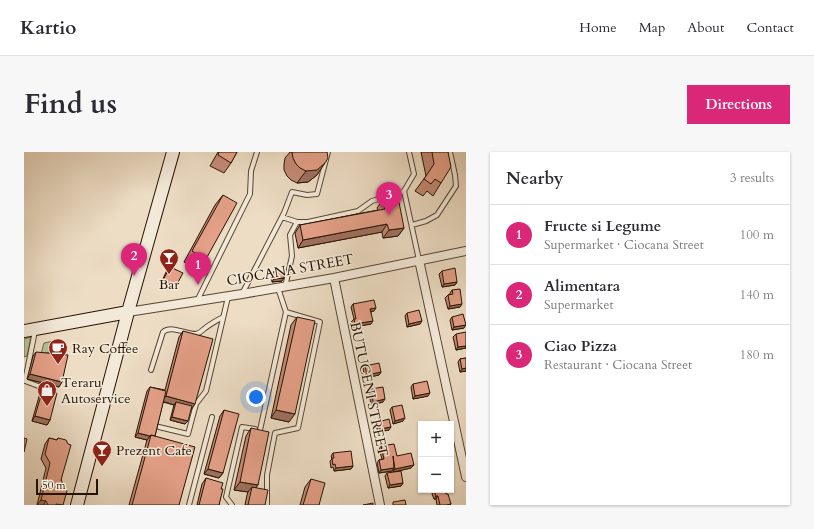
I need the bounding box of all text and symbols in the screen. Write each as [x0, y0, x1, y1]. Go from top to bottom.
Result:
text: Kartio [20, 15, 76, 41]
text: Home [579, 18, 617, 37]
text: Map [639, 18, 665, 37]
text: About [687, 18, 724, 37]
text: Contact [746, 18, 794, 37]
text: Find us [24, 85, 117, 123]
button: Directions [687, 85, 790, 124]
text: Nearby [506, 167, 563, 190]
text: 3 results [730, 169, 774, 187]
pin: 3 [376, 182, 402, 215]
text: Fructe si Legume [544, 216, 661, 236]
text: 1 [516, 226, 522, 244]
text: 100 m [740, 226, 774, 244]
text: Supermarket · Ciocana Street [544, 236, 704, 254]
pin: 2 [121, 243, 147, 276]
bar icon: Bar [158, 247, 180, 275]
street label: CIOCANA STREET [225, 249, 355, 291]
pin: 1 [185, 252, 211, 285]
place label: Bar [159, 275, 180, 294]
text: Alimentara [544, 276, 620, 296]
text: 2 [516, 286, 522, 304]
text: 140 m [740, 286, 774, 304]
text: Supermarket [544, 296, 614, 314]
street label: BUTUCENI STREET [345, 320, 393, 458]
text: Ciao Pizza [544, 336, 617, 356]
cafe icon: Ray Coffee [47, 337, 69, 365]
place label: Ray Coffee [72, 339, 138, 358]
text: 3 [516, 346, 522, 364]
text: 180 m [740, 346, 774, 364]
text: Restaurant · Ciocana Street [544, 356, 692, 374]
place label: Teraru Autoservice [61, 373, 131, 408]
shop icon: Teraru Autoservice [36, 379, 58, 407]
your location [246, 387, 266, 407]
map controls [418, 421, 454, 493]
button: + [418, 421, 454, 457]
bar icon: Prezent Cafe [91, 439, 113, 467]
place label: Prezent Cafe [116, 441, 192, 460]
button: − [418, 457, 454, 493]
scale bar [36, 477, 98, 496]
text: 50 m [42, 478, 66, 493]

